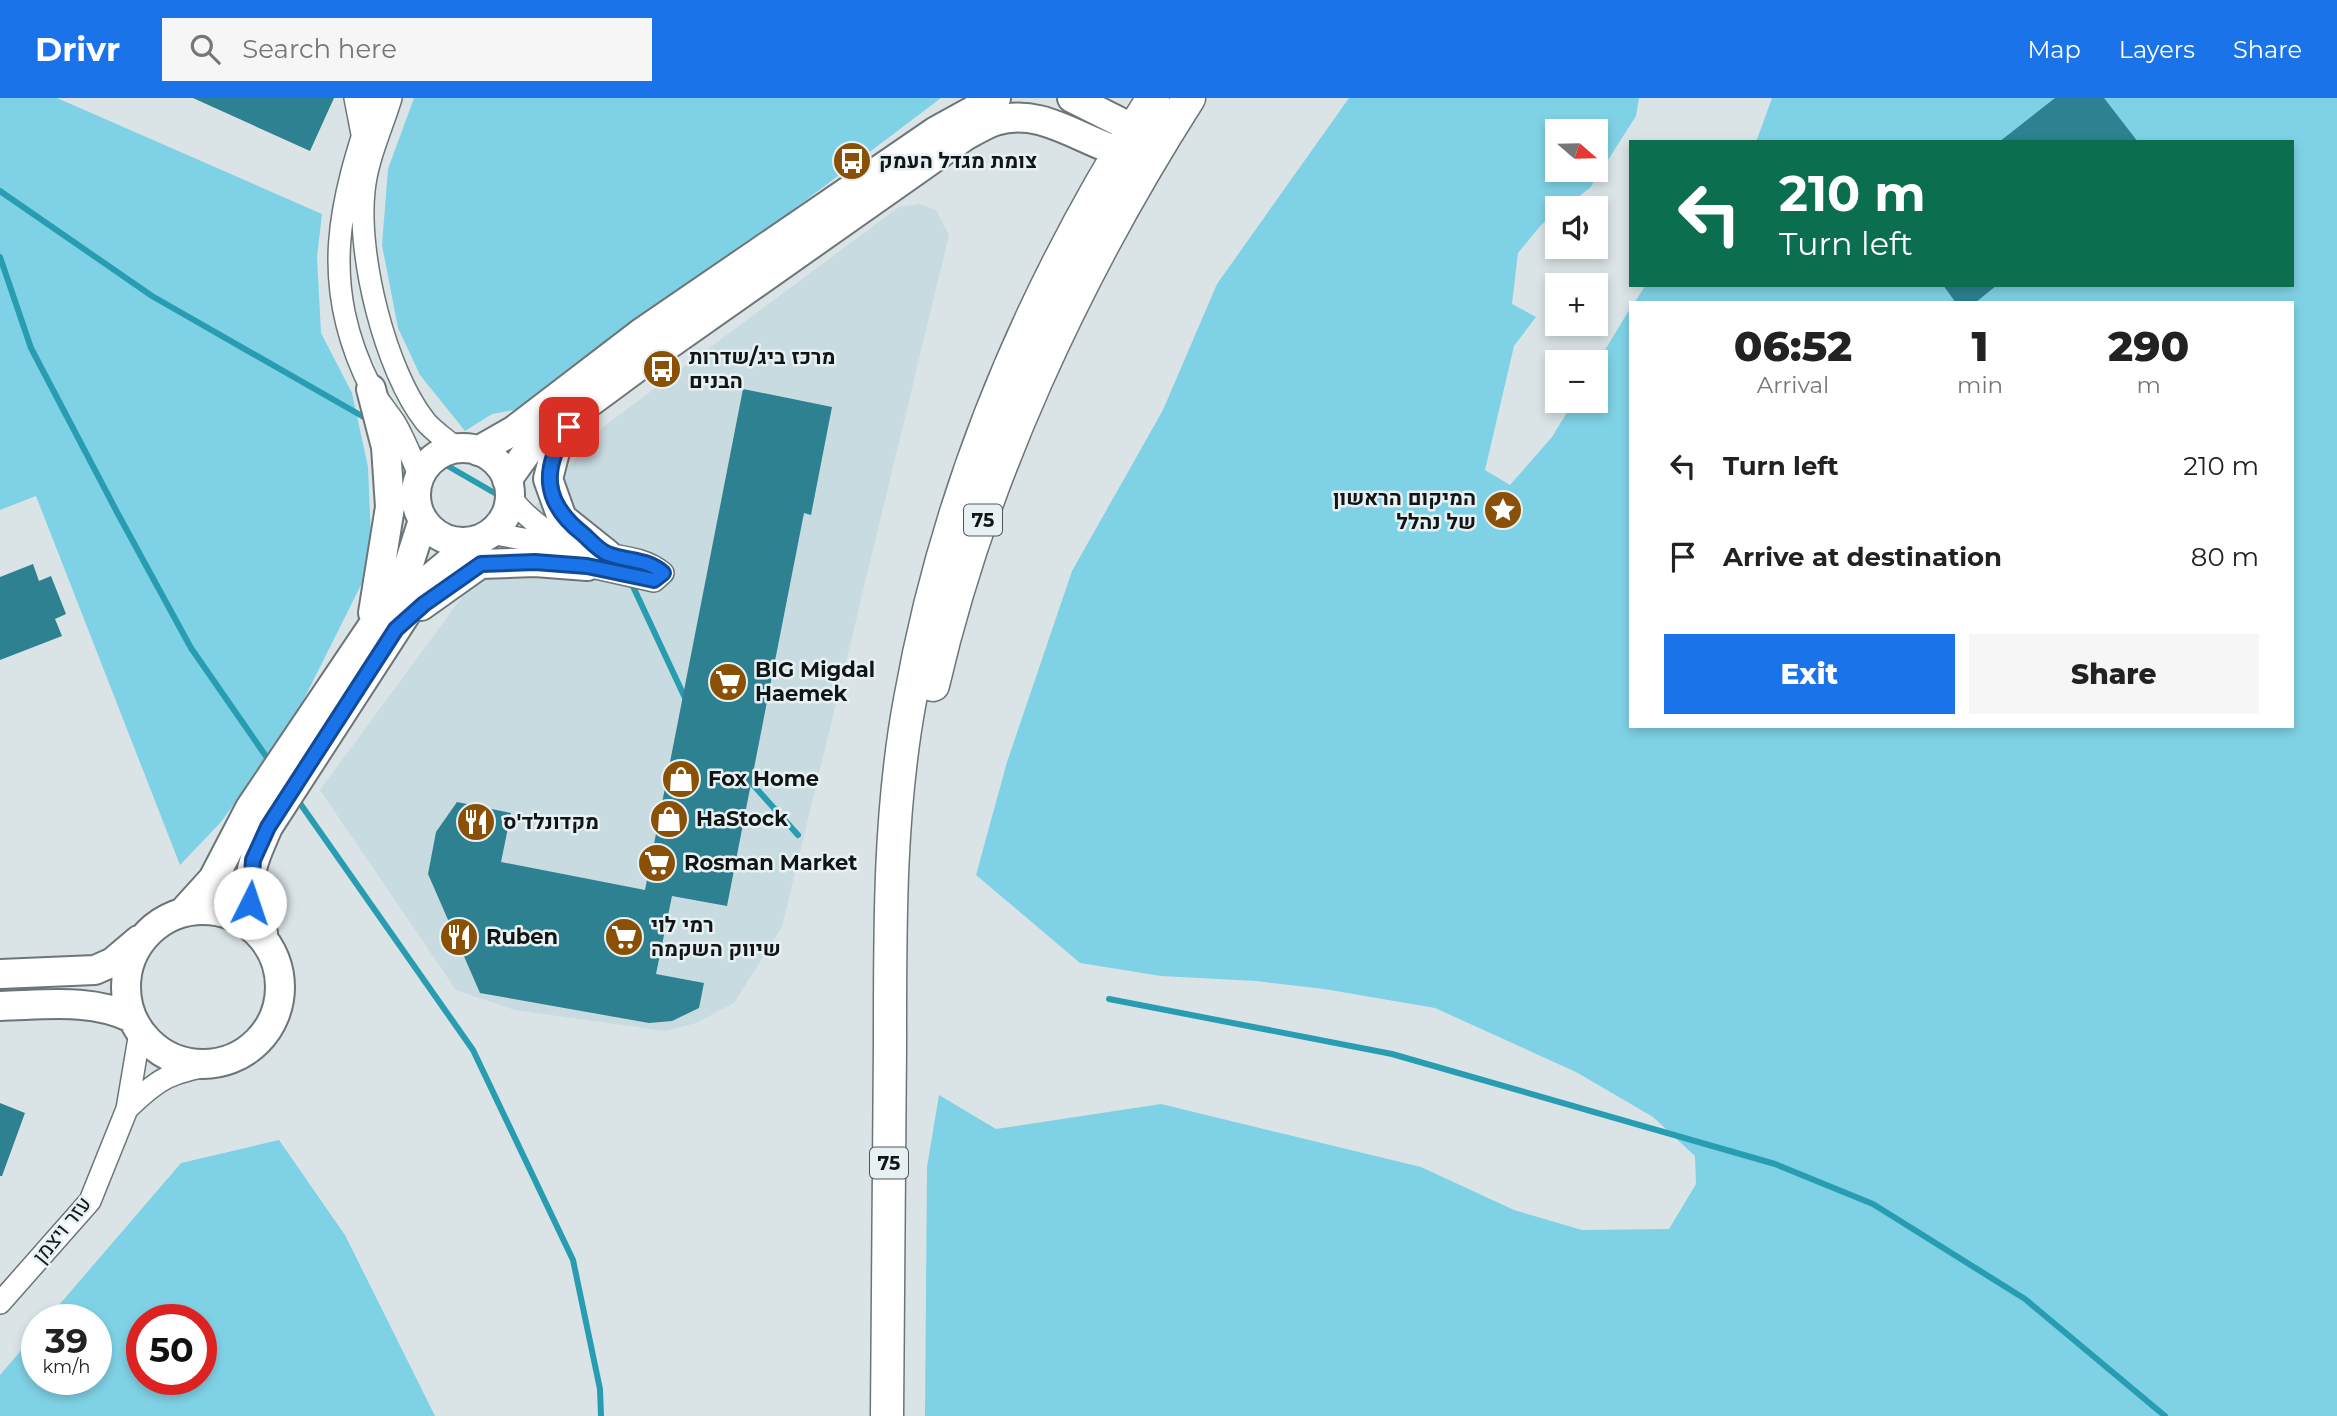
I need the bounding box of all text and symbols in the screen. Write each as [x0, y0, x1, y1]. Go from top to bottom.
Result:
search box [162, 18, 652, 81]
text: Drivr [35, 29, 120, 69]
icon: search [186, 30, 224, 68]
text: Search here [242, 33, 397, 65]
text: Map [2027, 35, 2081, 64]
text: Layers [2119, 35, 2195, 64]
text: Share [2233, 35, 2302, 64]
north arrow [1545, 119, 1608, 182]
map controls [1545, 119, 1608, 413]
bus stop icon: צומת מגדל העמק [831, 140, 873, 182]
place label: צומת מגדל העמק [879, 148, 1037, 173]
text: 210 m [1779, 164, 1926, 223]
icon: left [1664, 168, 1755, 259]
button: sound [1545, 196, 1608, 259]
text: Turn left [1779, 224, 1913, 263]
button: + [1545, 273, 1608, 336]
text: 06:52 [1734, 320, 1852, 372]
text: 1 [1972, 320, 1989, 372]
text: 290 [2108, 320, 2189, 372]
place label: מרכז ביג/שדרות הבנים [689, 344, 835, 393]
bus stop icon: מרכז ביג/שדרות הבנים [641, 348, 683, 390]
button: − [1545, 350, 1608, 413]
text: Arrival [1757, 371, 1829, 399]
text: min [1957, 371, 2003, 399]
text: m [2136, 371, 2161, 399]
pin [539, 397, 599, 457]
icon: arrive [550, 408, 588, 446]
icon: left [1664, 447, 1702, 485]
text: Turn left [1723, 450, 1839, 482]
text: 210 m [2183, 450, 2259, 482]
place label: המיקום הראשון של נהלל [1333, 485, 1476, 534]
place icon: המיקום הראשון של נהלל [1482, 489, 1524, 531]
road number: 75 [964, 504, 1002, 536]
icon: arrive [1664, 538, 1702, 576]
text: Arrive at destination [1723, 541, 2002, 573]
text: 80 m [2191, 541, 2259, 573]
button: Exit [1664, 634, 1955, 714]
button: Share [1969, 634, 2259, 714]
place label: BIG Migdal Haemek [755, 657, 875, 706]
supermarket icon: BIG Migdal Haemek [707, 661, 749, 703]
shop icon: Fox Home [660, 758, 702, 800]
place label: Fox Home [708, 766, 819, 791]
shop icon: HaStock [648, 798, 690, 840]
restaurant icon: מקדונלד'ס [455, 801, 497, 843]
place label: HaStock [696, 806, 788, 831]
place label: מקדונלד'ס [503, 809, 599, 834]
supermarket icon: Rosman Market [636, 842, 678, 884]
place label: Rosman Market [684, 850, 857, 875]
position arrow [213, 866, 287, 940]
place label: רמי לוי שיווק השקמה [651, 912, 781, 961]
restaurant icon: Ruben [438, 916, 480, 958]
supermarket icon: רמי לוי שיווק השקמה [603, 916, 645, 958]
place label: Ruben [486, 924, 558, 949]
road number: 75 [870, 1148, 908, 1178]
street label: עזר ויצמן [27, 1191, 96, 1268]
speed limit sign: 50 [126, 1304, 217, 1395]
text: 39 [45, 1319, 88, 1362]
text: km/h [42, 1356, 91, 1378]

